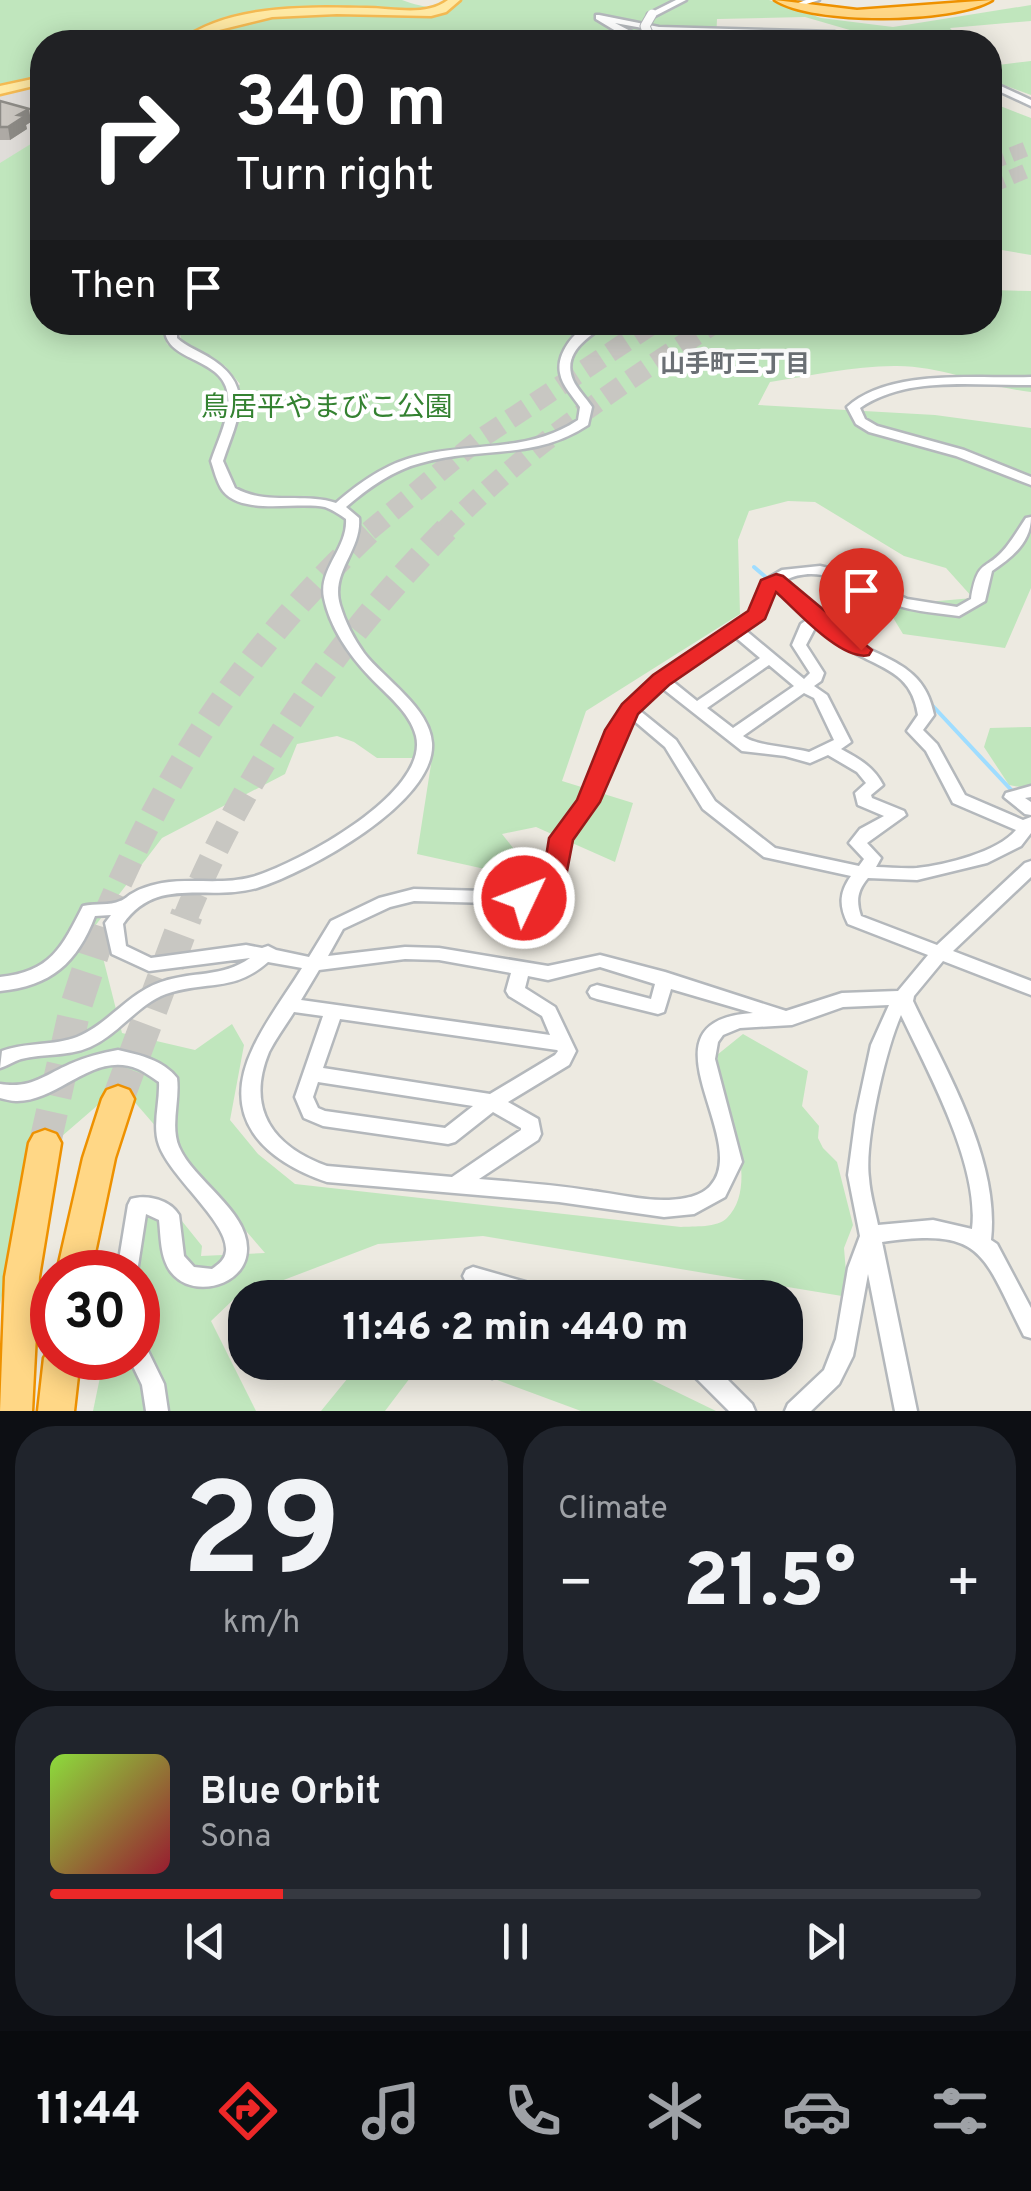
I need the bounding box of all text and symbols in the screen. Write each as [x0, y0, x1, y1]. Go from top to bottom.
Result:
text: 340 m [235, 62, 447, 151]
icon: right [70, 70, 200, 200]
text: Turn right [235, 149, 434, 206]
icon: arrive [176, 260, 231, 315]
text: Then [70, 263, 156, 312]
district label: 山手町三丁目 [660, 350, 810, 382]
park label: 鳥居平やまびこ公園 [201, 391, 453, 427]
pin [819, 548, 904, 651]
icon: arrive [834, 563, 889, 618]
position arrow [472, 846, 576, 950]
speed limit sign: 30 [30, 1250, 160, 1380]
text: 11:46 · 2 min · 440 m [342, 1305, 689, 1354]
text: 29 [182, 1456, 341, 1621]
text: Climate [558, 1490, 668, 1530]
text: 21.5° [683, 1538, 856, 1633]
text: − [558, 1551, 593, 1621]
text: + [946, 1551, 981, 1621]
text: km/h [223, 1604, 300, 1644]
text: Blue Orbit [200, 1769, 381, 1818]
text: Sona [200, 1818, 271, 1858]
icon: previous [178, 1914, 233, 1969]
icon: pause [488, 1914, 543, 1969]
icon: next [798, 1914, 853, 1969]
icon: directions [213, 2076, 283, 2146]
icon: music [356, 2076, 426, 2146]
icon: phone [498, 2076, 568, 2146]
icon: climate [640, 2076, 710, 2146]
icon: car [782, 2076, 852, 2146]
icon: filters [925, 2076, 995, 2146]
text: 11:44 [36, 2083, 141, 2140]

